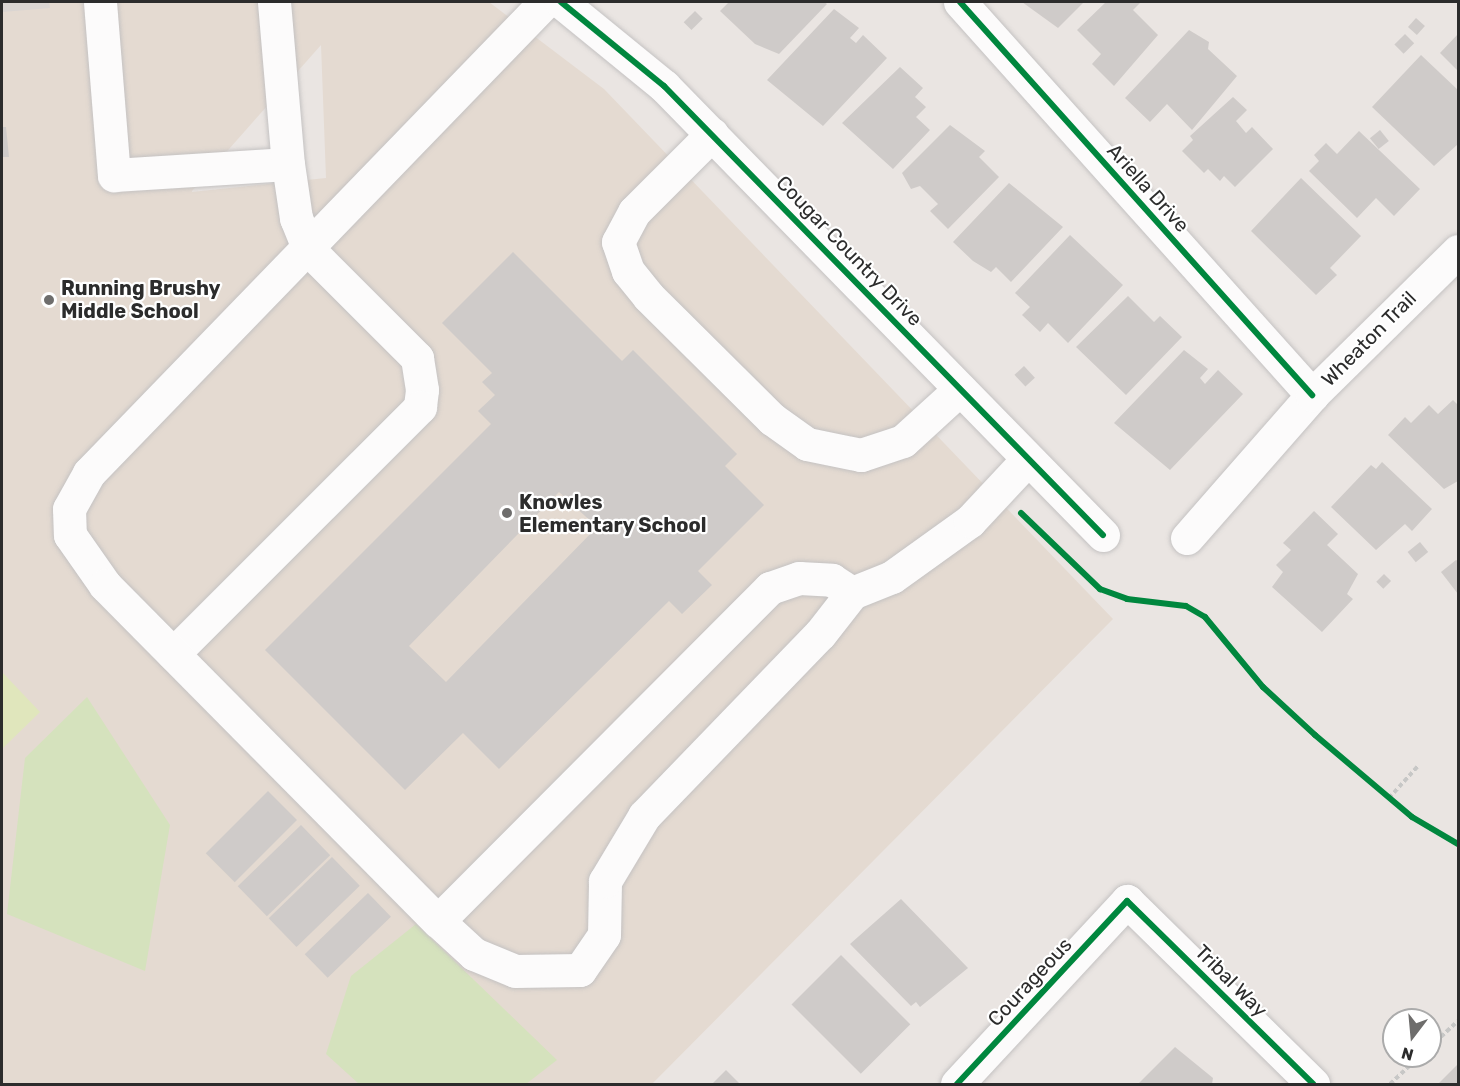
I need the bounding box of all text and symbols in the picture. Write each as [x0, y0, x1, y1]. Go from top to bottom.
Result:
street label: Ariella Drive [1102, 139, 1194, 237]
street label: Cougar Country Drive [771, 171, 927, 331]
place label: Running Brushy Middle School [61, 276, 220, 323]
street label: Wheaton Trail [1316, 286, 1422, 392]
marker: Running Brushy Middle School [42, 293, 56, 307]
place label: Knowles Elementary School [519, 490, 707, 537]
marker: Knowles Elementary School [500, 506, 514, 520]
street label: Courageous [983, 933, 1077, 1031]
street label: Tribal Way [1190, 940, 1272, 1022]
north arrow [1382, 1008, 1442, 1068]
text: N [1399, 1043, 1416, 1065]

